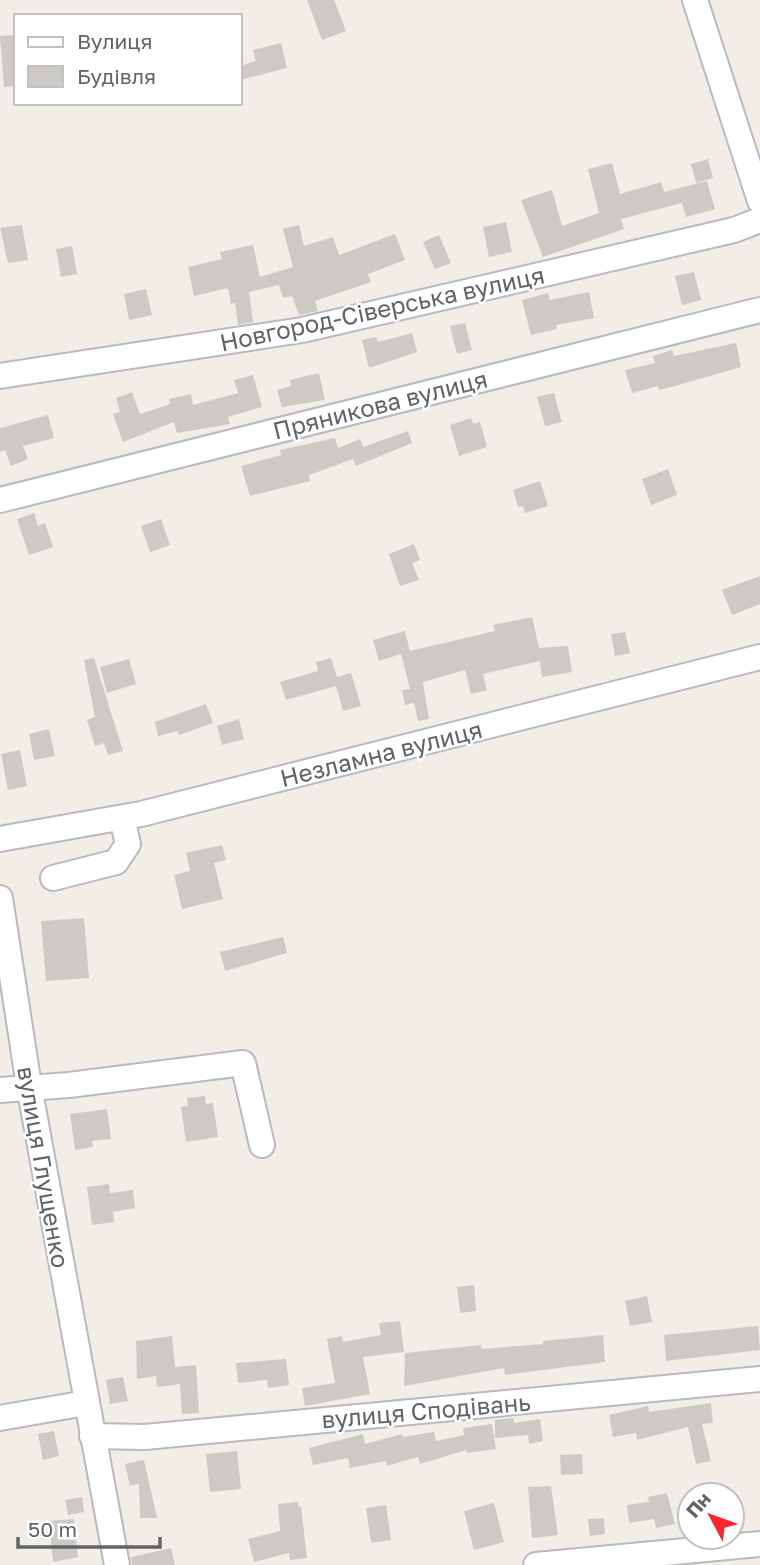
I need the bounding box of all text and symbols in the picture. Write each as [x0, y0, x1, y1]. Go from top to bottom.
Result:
legend [14, 14, 242, 105]
text: Вулиця [77, 28, 153, 54]
text: Будівля [77, 63, 156, 89]
street label: Новгород-Сіверська вулиця [217, 259, 547, 357]
street label: Пряникова вулиця [270, 363, 490, 445]
street label: Незламна вулиця [277, 714, 485, 792]
street label: вулиця Глущенко [12, 1064, 76, 1270]
street label: вулиця Сподівань [320, 1386, 532, 1434]
north arrow [676, 1481, 746, 1551]
text: Пн [681, 1487, 715, 1522]
scale bar [18, 1506, 159, 1550]
text: 50 m [28, 1516, 77, 1542]

